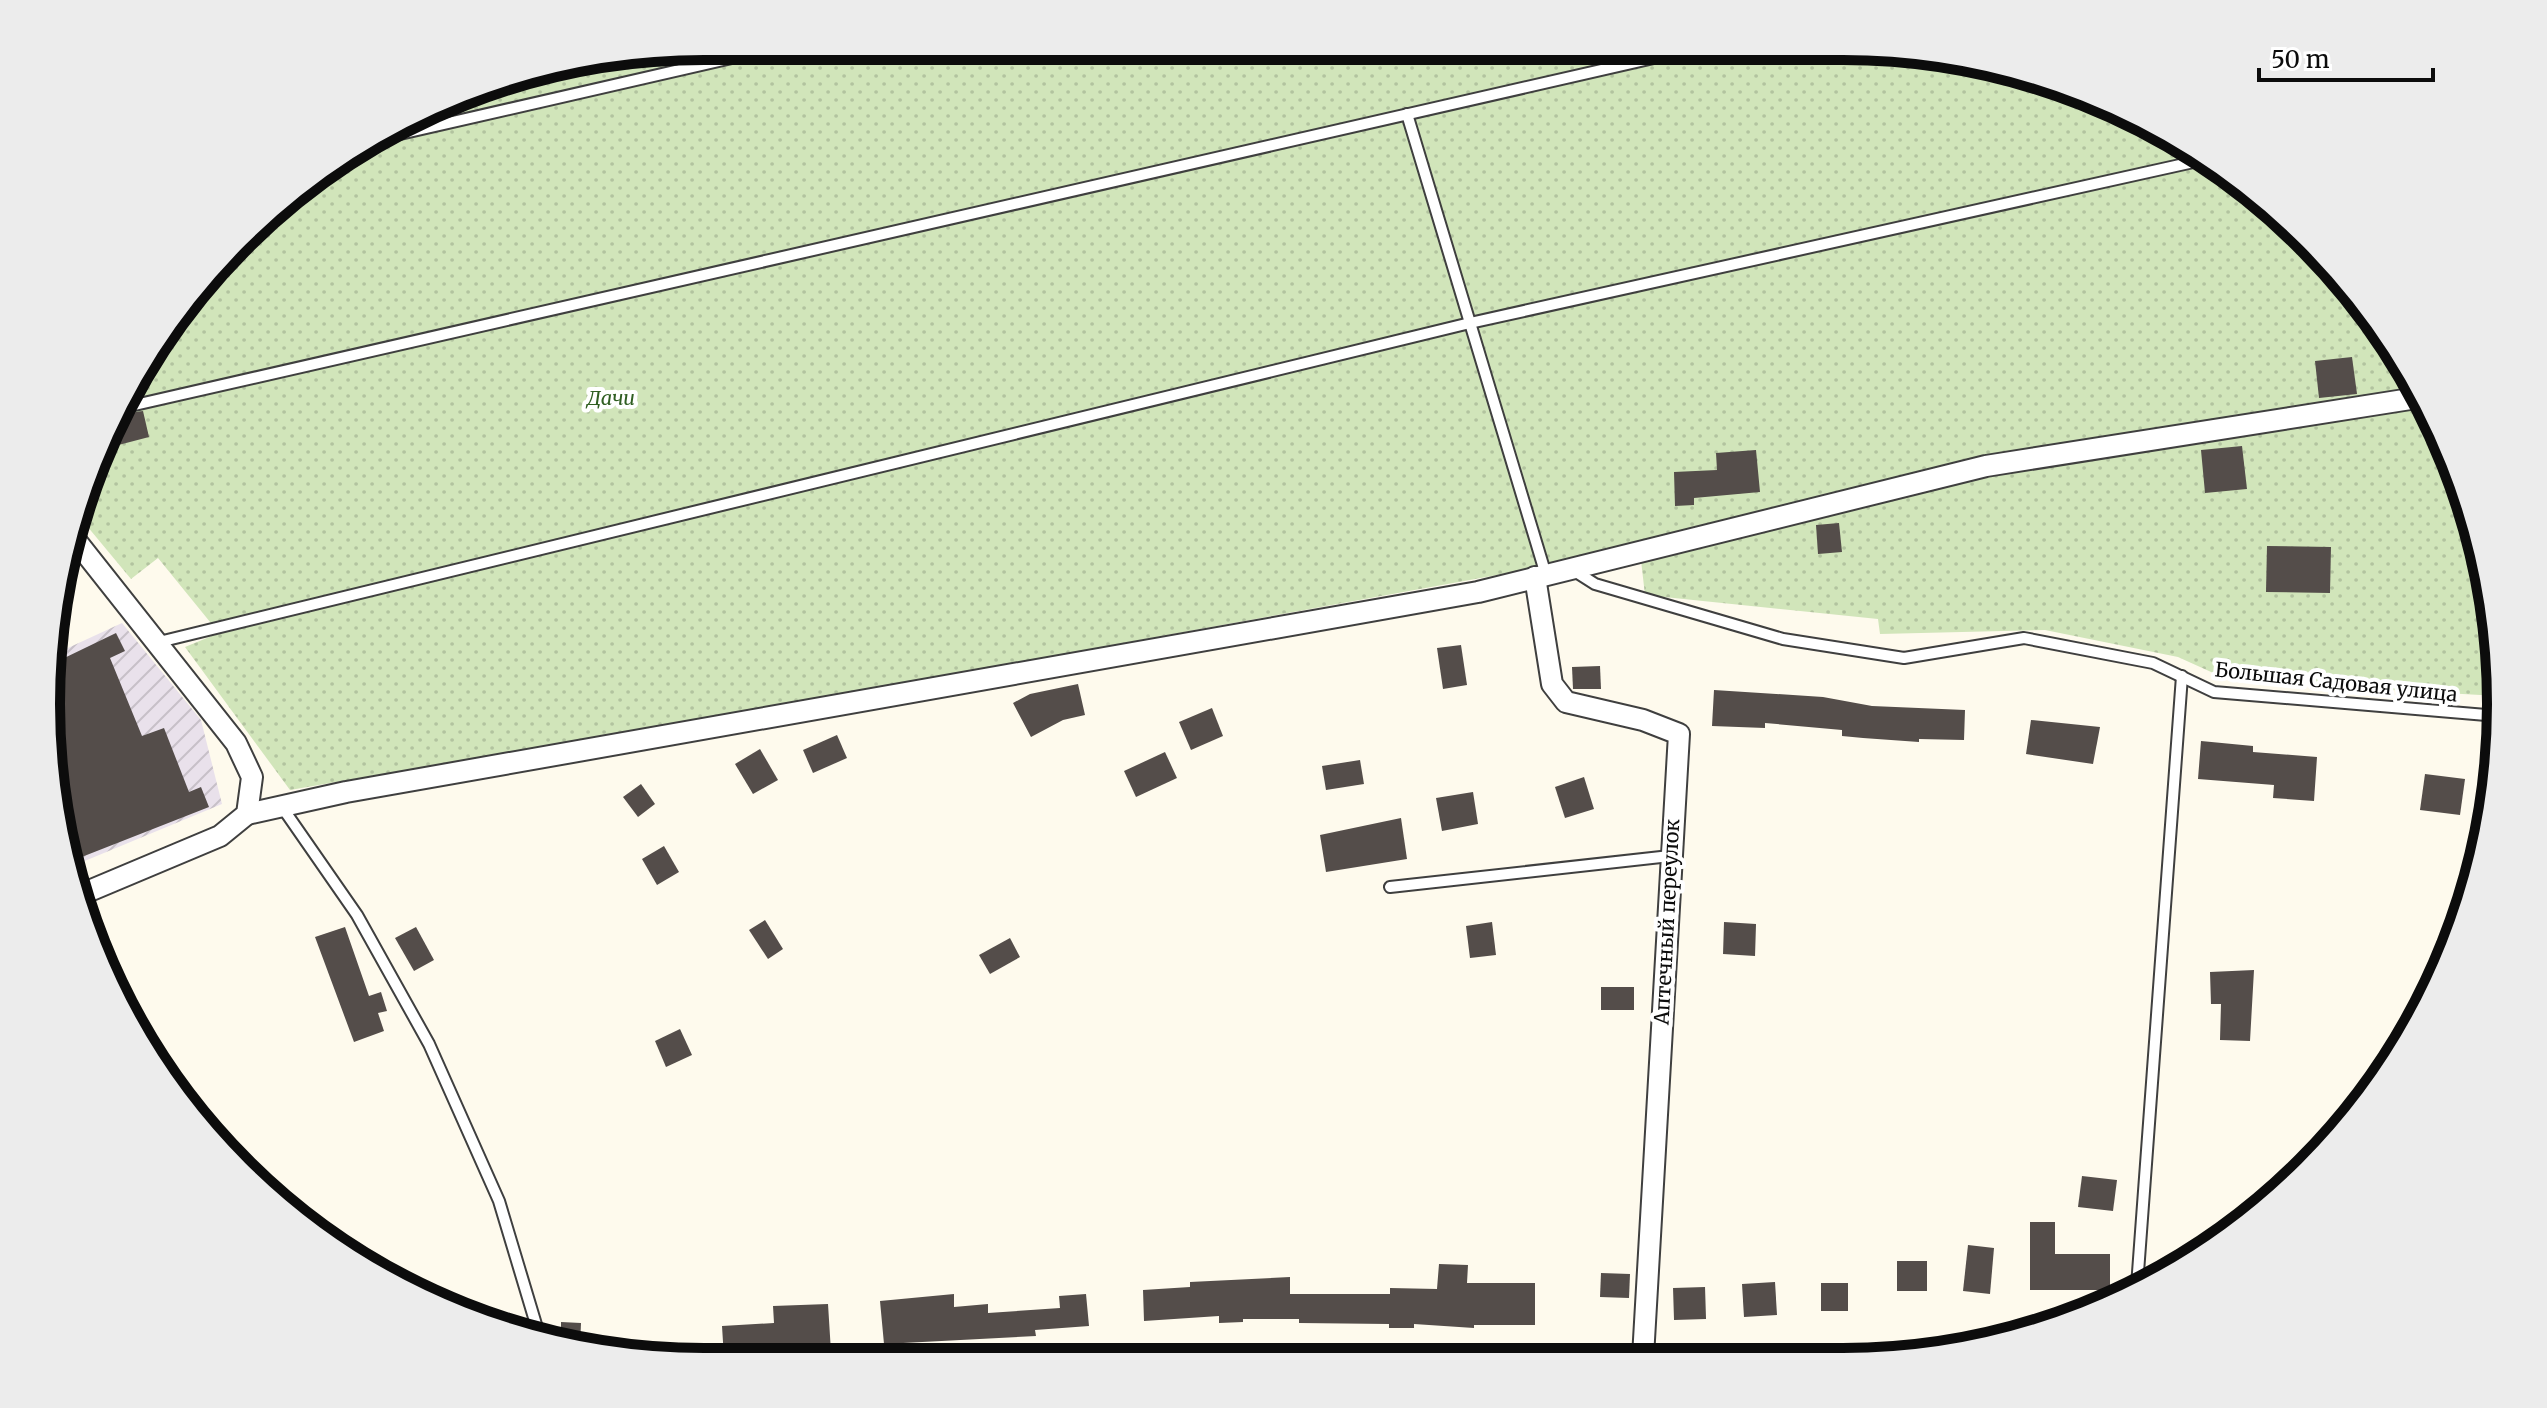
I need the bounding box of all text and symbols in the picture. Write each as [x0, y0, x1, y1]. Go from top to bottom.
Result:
scale bar [2259, 32, 2433, 82]
text: 50 m [2271, 44, 2330, 75]
park label: Дачи [585, 385, 635, 410]
street label: Большая Садовая улица [2213, 656, 2459, 707]
street label: Аптечный переулок [1649, 818, 1684, 1027]

